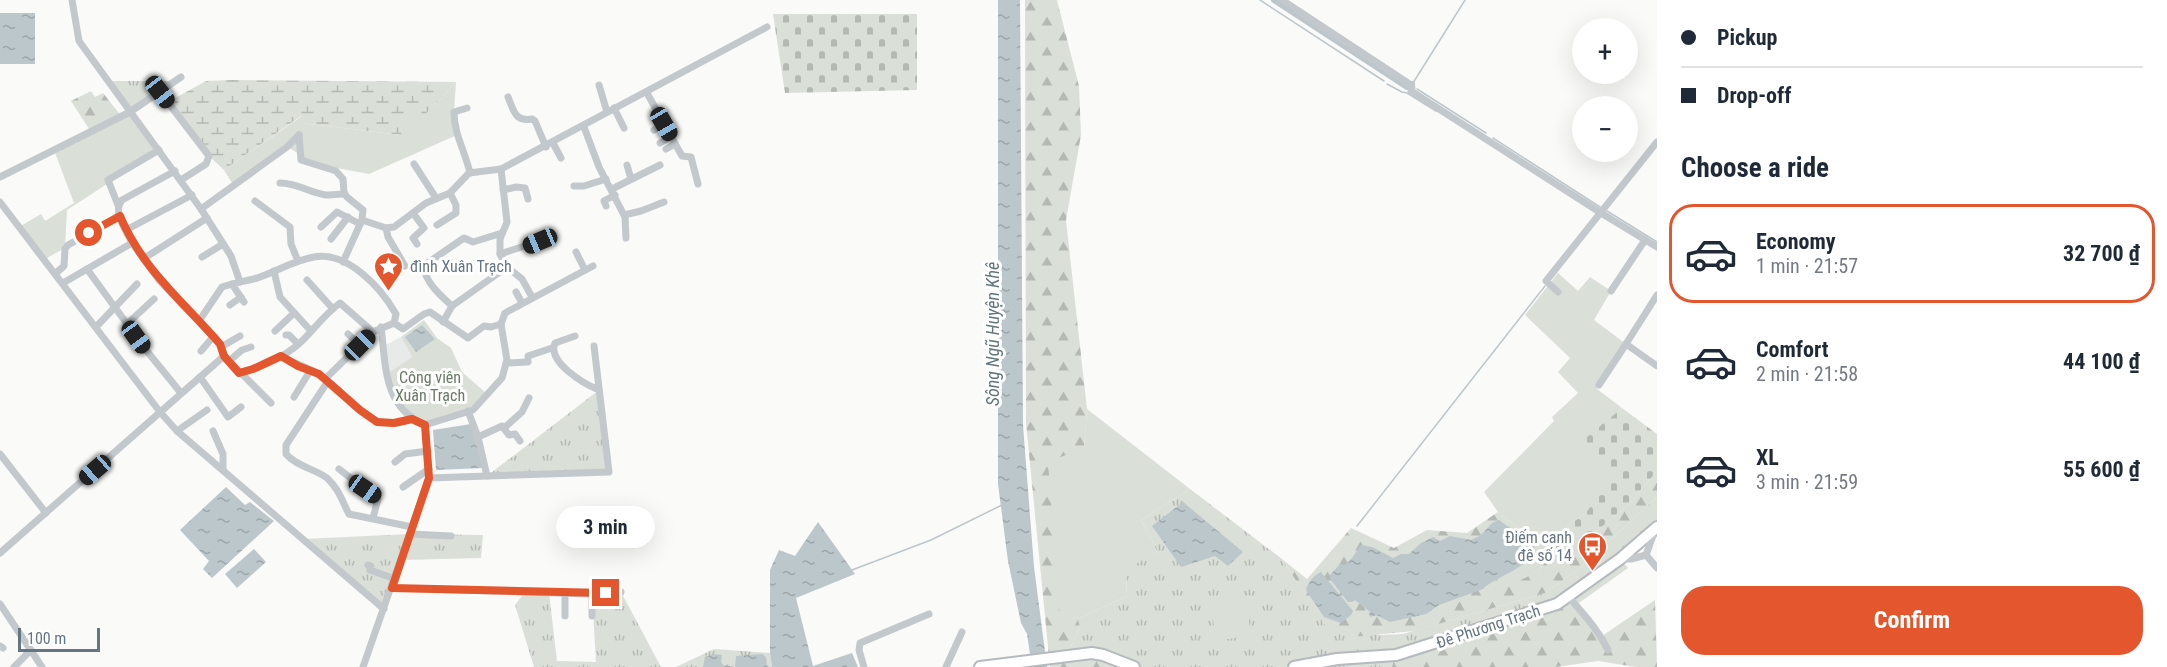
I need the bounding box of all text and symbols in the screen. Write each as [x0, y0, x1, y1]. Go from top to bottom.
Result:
map controls [1572, 18, 1638, 162]
button: + [1572, 18, 1638, 84]
text: Pickup [1717, 25, 1777, 50]
car [142, 72, 178, 112]
text: Drop-off [1717, 83, 1791, 108]
button: − [1572, 96, 1638, 162]
car [647, 104, 681, 144]
text: Choose a ride [1681, 152, 1829, 184]
route start [75, 219, 102, 246]
car [520, 226, 560, 256]
icon: car [1684, 227, 1738, 281]
text: Economy [1756, 229, 1836, 254]
text: 32 700 ₫ [2063, 241, 2140, 266]
place icon: đình Xuân Trạch [373, 250, 405, 292]
text: 1 min · 21:57 [1756, 254, 1858, 278]
place label: đình Xuân Trạch [410, 257, 512, 276]
water label: Sông Ngũ Huyện Khê [982, 262, 1003, 406]
car [118, 317, 154, 357]
car [341, 326, 379, 364]
icon: car [1684, 335, 1738, 389]
text: Comfort [1756, 337, 1829, 362]
text: 44 100 ₫ [2063, 349, 2140, 374]
text: 2 min · 21:58 [1756, 362, 1858, 386]
park label: Công viên Xuân Trạch [395, 368, 465, 405]
icon: car [1684, 443, 1738, 497]
text: XL [1756, 445, 1779, 470]
car [76, 451, 114, 489]
text: 55 600 ₫ [2063, 457, 2140, 482]
text: 3 min · 21:59 [1756, 470, 1858, 494]
car [345, 471, 385, 507]
callout: 3 min [556, 506, 656, 548]
text: 3 min [583, 515, 628, 539]
place label: Điếm canh đê số 14 [1505, 528, 1572, 565]
bus stop icon: Điếm canh đê số 14 [1577, 530, 1609, 572]
route end [592, 579, 619, 606]
button: Confirm [1681, 586, 2143, 655]
street label: Đê Phương Trạch [1434, 601, 1542, 652]
scale bar [18, 625, 100, 652]
text: 100 m [27, 629, 66, 648]

